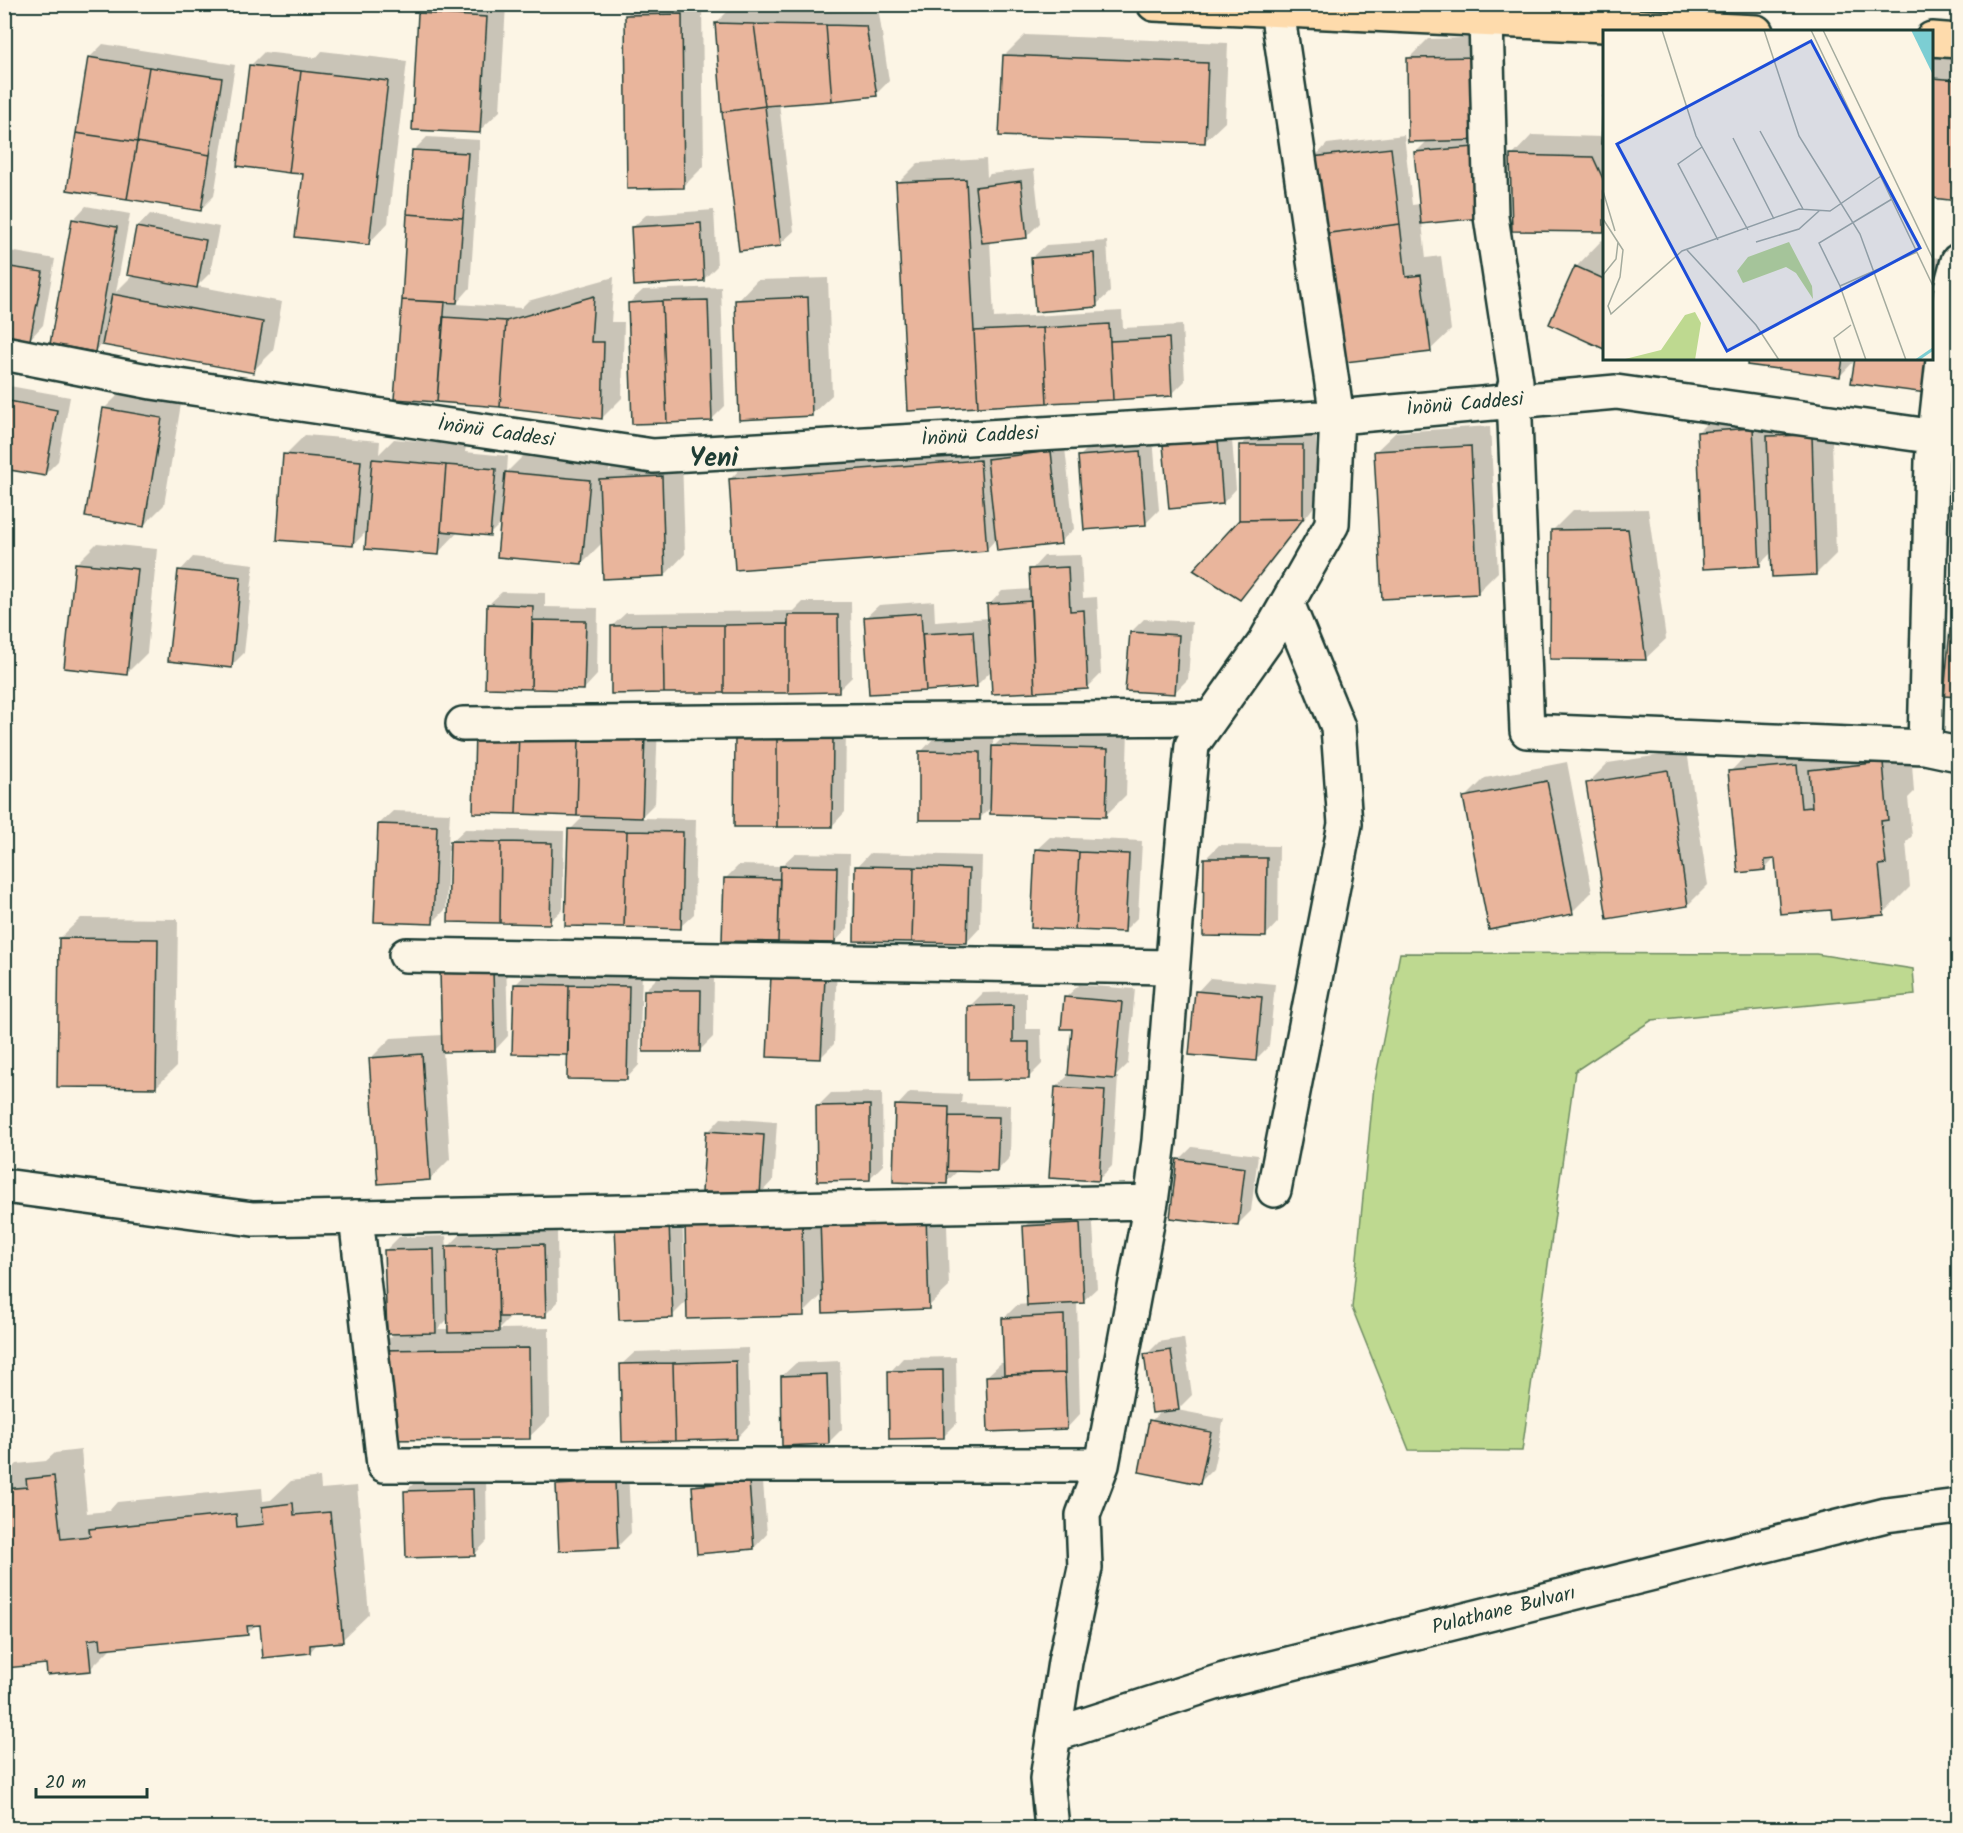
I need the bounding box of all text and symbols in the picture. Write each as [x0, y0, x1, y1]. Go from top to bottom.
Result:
inset map [1603, 30, 1933, 360]
street label: İnönü Caddesi [1405, 384, 1526, 426]
street label: İnönü Caddesi [435, 409, 558, 457]
street label: İnönü Caddesi [920, 418, 1041, 456]
district label: Yeni [690, 438, 739, 480]
street label: Pulathane Bulvarı [1429, 1578, 1579, 1644]
scale bar [36, 1761, 147, 1799]
text: 20 m [45, 1769, 86, 1798]

